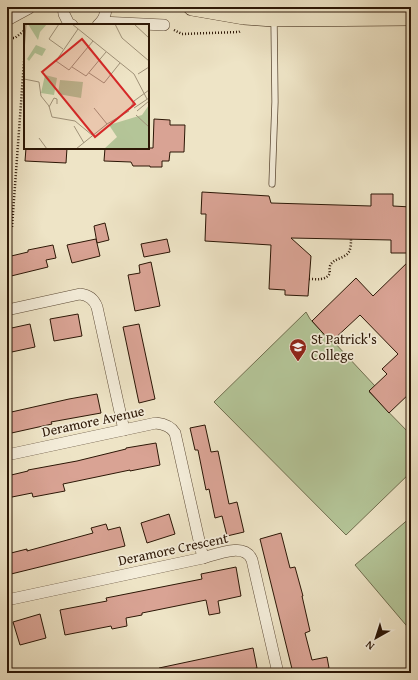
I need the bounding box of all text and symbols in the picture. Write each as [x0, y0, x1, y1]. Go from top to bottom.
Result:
inset map [24, 24, 149, 149]
place label: St Patrick's College [311, 329, 377, 365]
school or university icon: St Patrick's College [288, 337, 308, 362]
street label: Deramore Avenue [40, 400, 146, 442]
street label: Deramore Crescent [116, 528, 230, 570]
north arrow [356, 618, 396, 658]
text: N [361, 637, 378, 654]

